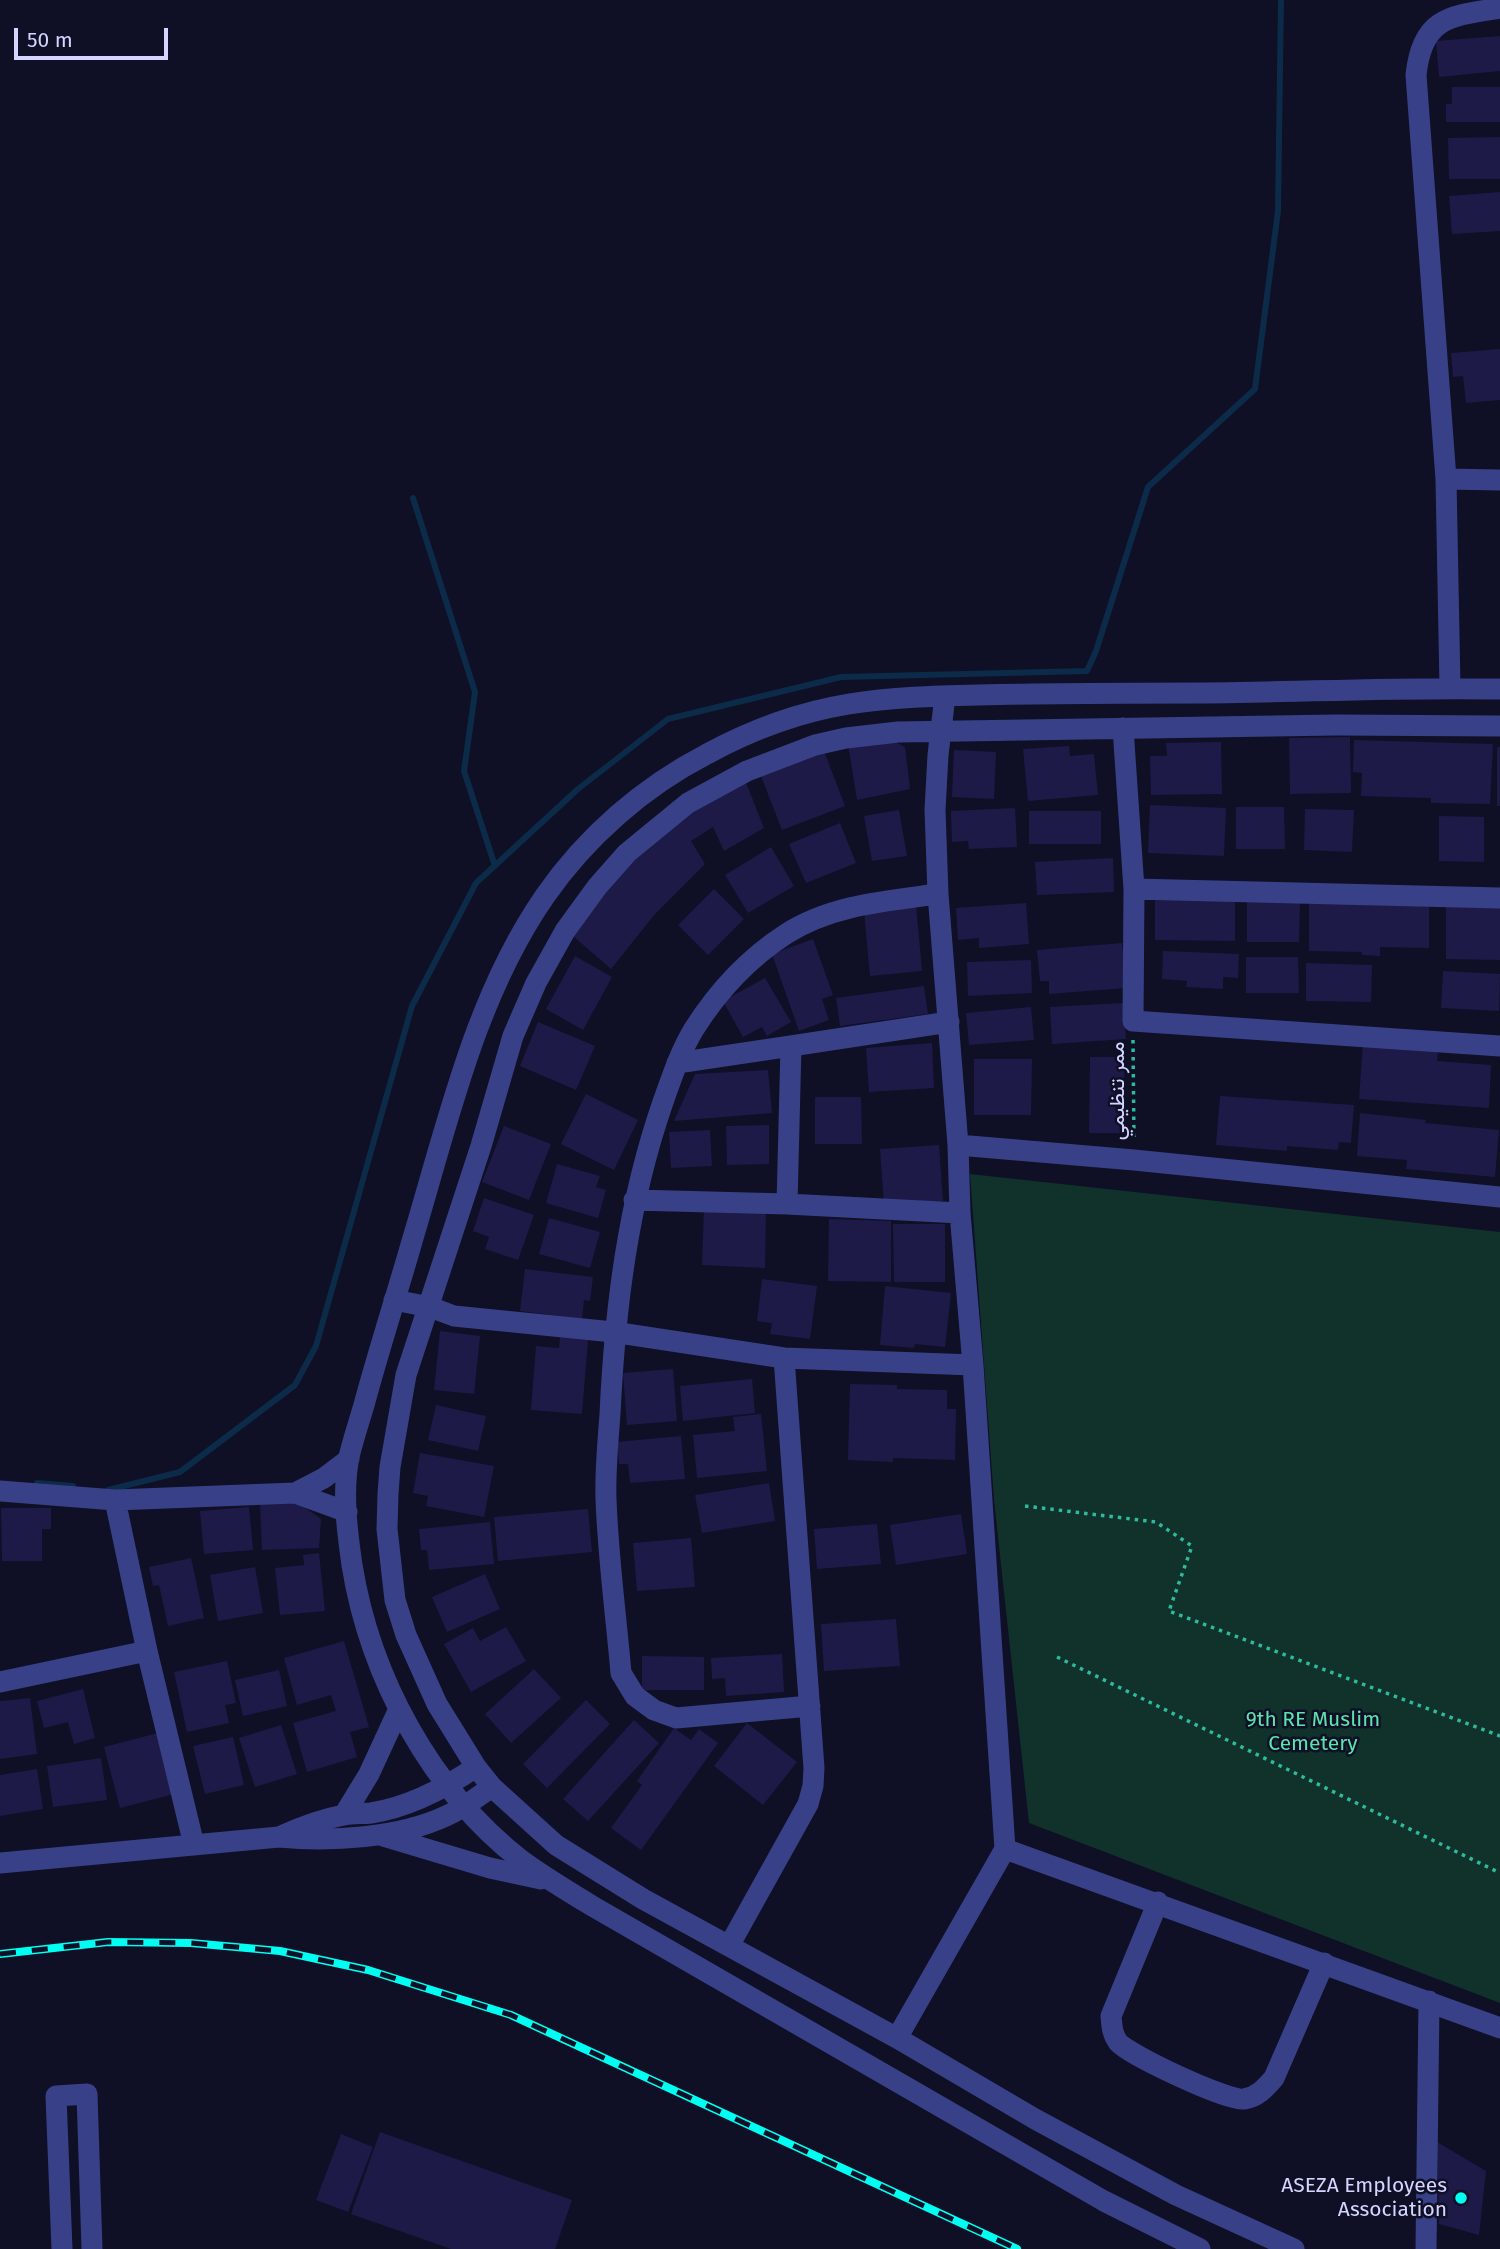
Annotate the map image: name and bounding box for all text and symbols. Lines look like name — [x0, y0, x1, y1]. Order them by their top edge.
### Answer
scale bar — [18, 14, 172, 58]
text: 50 m — [27, 27, 73, 53]
street label: ممر تنظيمي — [1105, 1042, 1131, 1140]
park label: 9th RE Muslim Cemetery — [1246, 1707, 1380, 1757]
place label: ASEZA Employees Association — [1281, 2173, 1447, 2223]
marker: ASEZA Employees Association — [1453, 2190, 1469, 2206]

